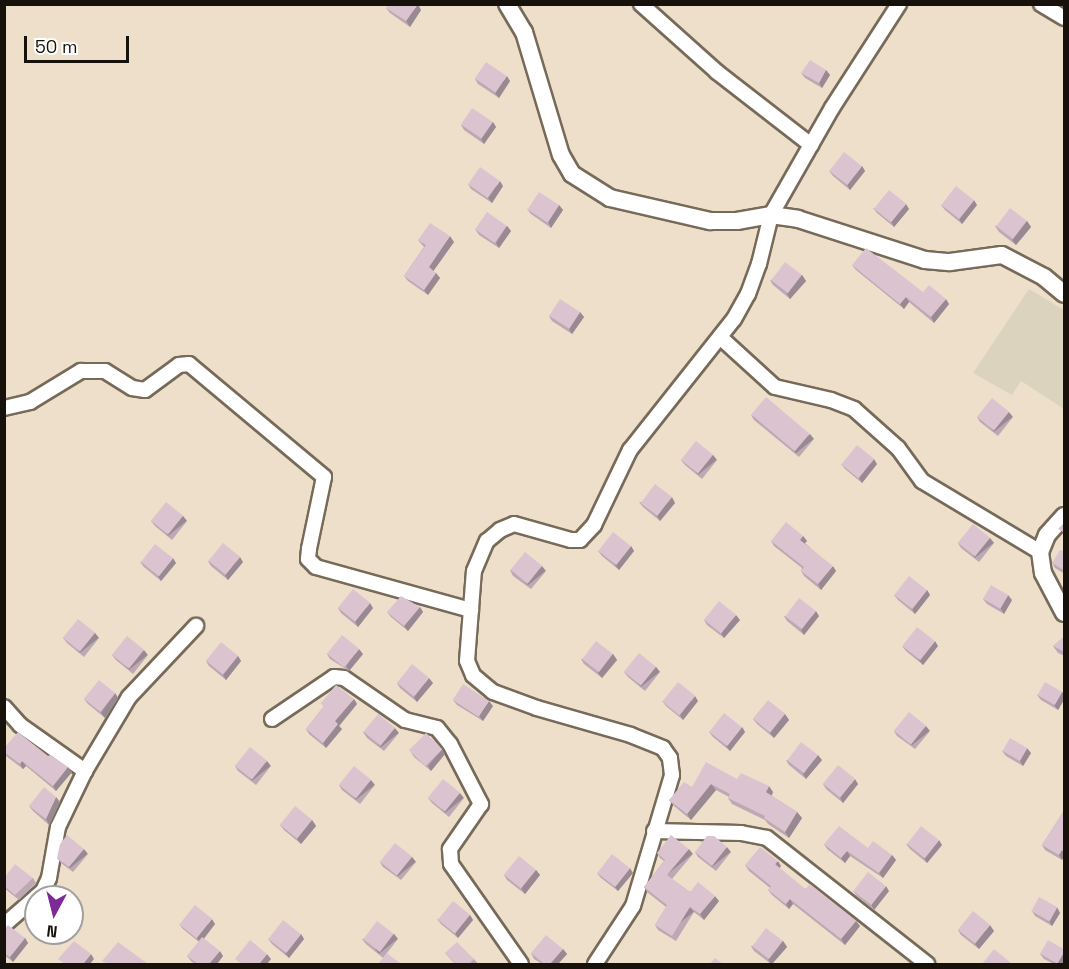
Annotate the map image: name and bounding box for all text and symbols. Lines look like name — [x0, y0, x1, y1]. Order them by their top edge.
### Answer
scale bar — [27, 24, 132, 62]
text: 50 m — [35, 35, 77, 58]
north arrow — [24, 885, 84, 945]
text: N — [45, 920, 59, 942]

